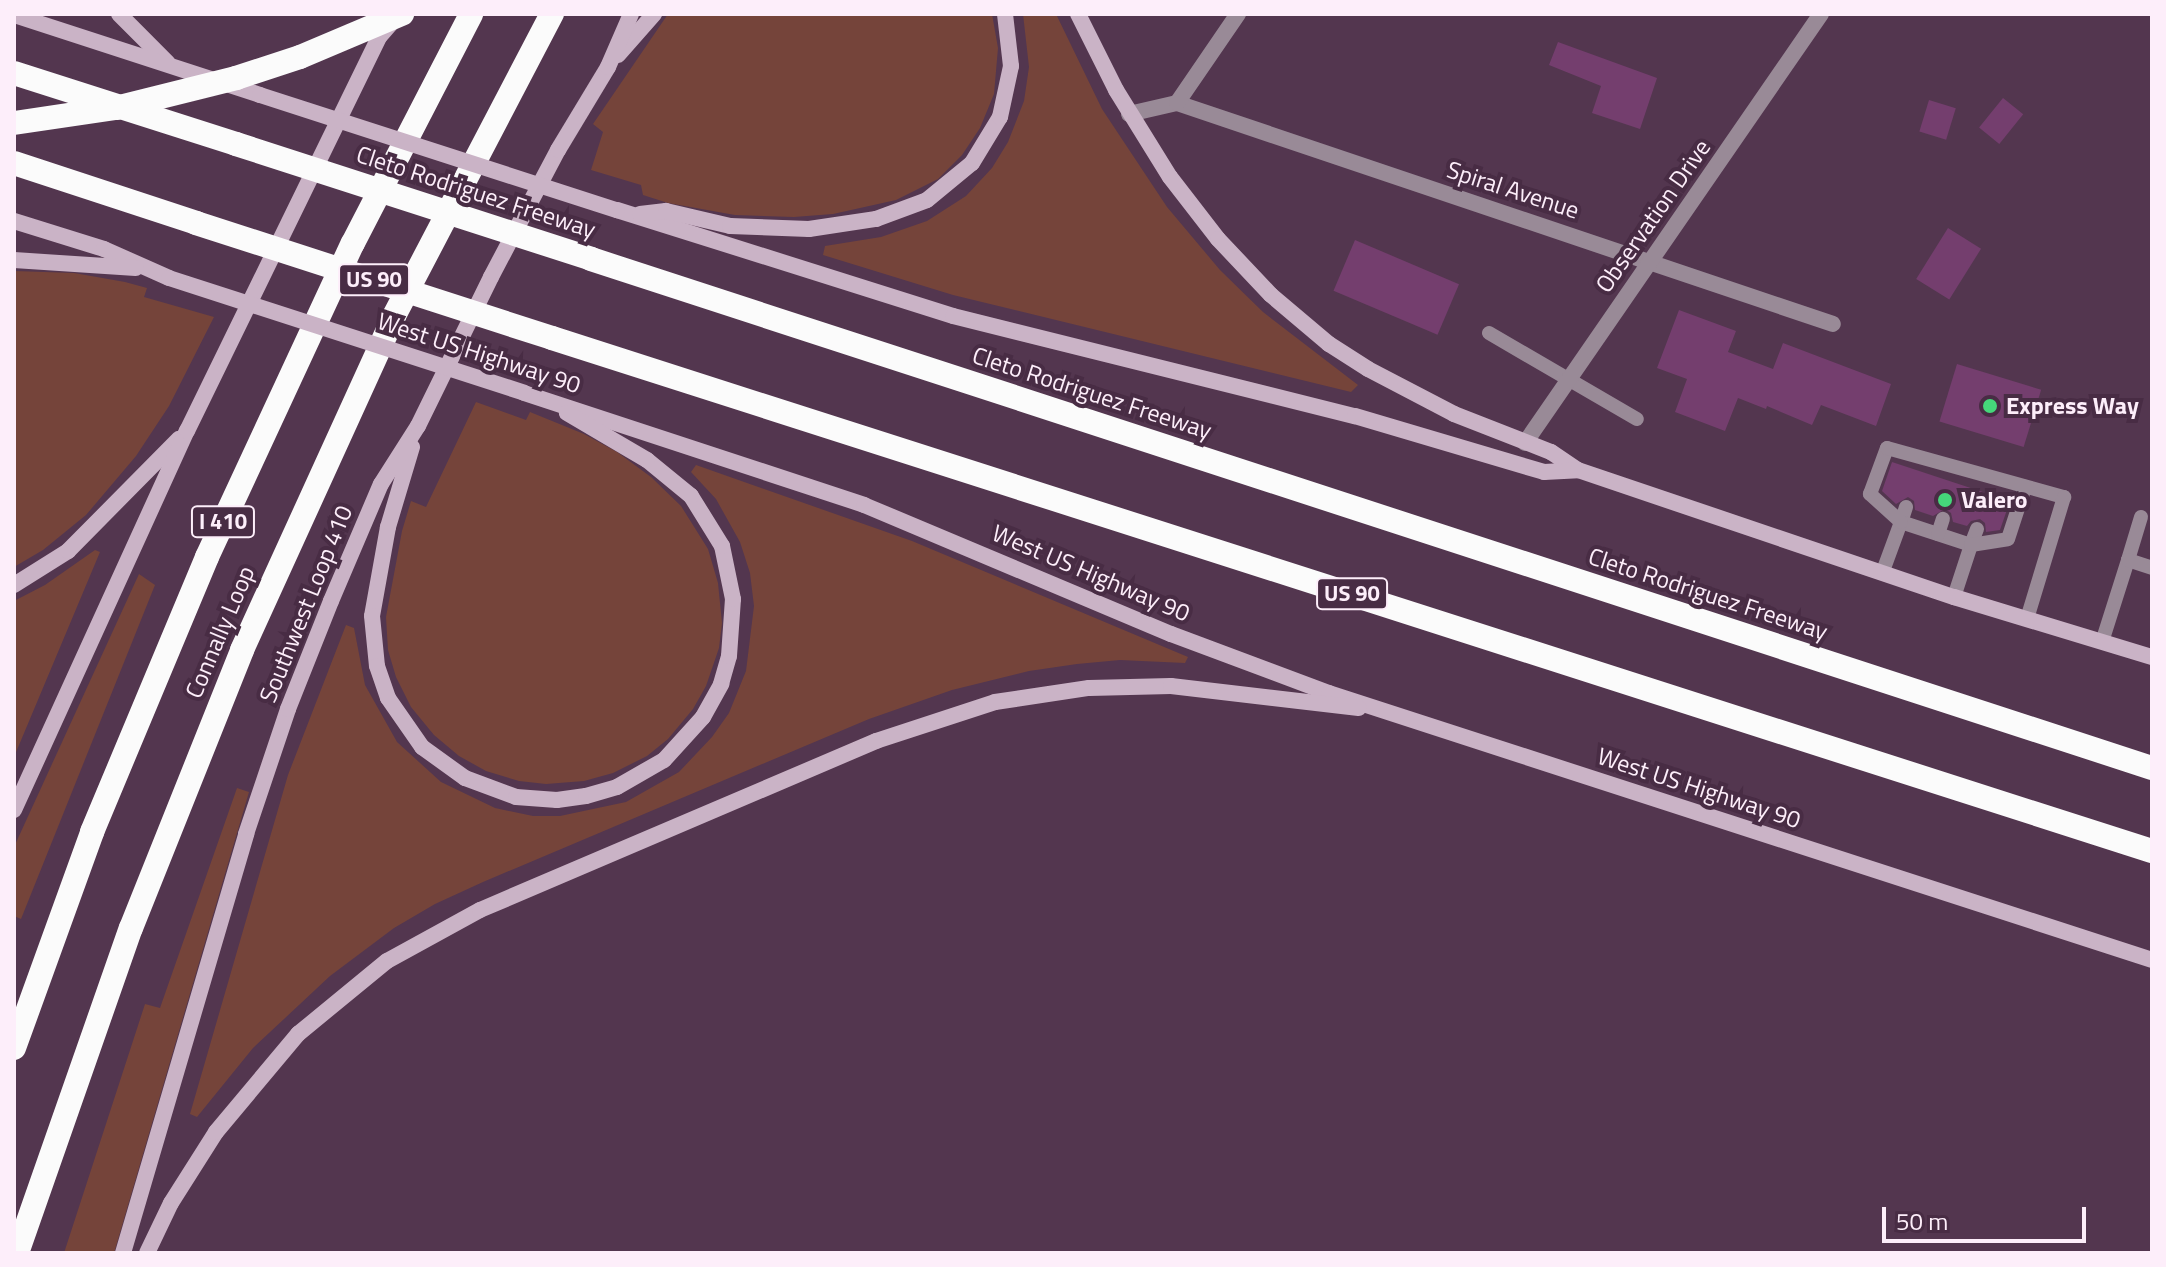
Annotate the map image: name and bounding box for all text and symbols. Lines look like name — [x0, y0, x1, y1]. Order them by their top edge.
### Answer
street label: Observation Drive — [1589, 134, 1717, 298]
street label: Cleto Rodriguez Freeway — [353, 140, 599, 244]
street label: Spiral Avenue — [1443, 155, 1583, 225]
road number: US 90 — [338, 262, 410, 298]
street label: West US Highway 90 — [374, 307, 584, 399]
street label: Cleto Rodriguez Freeway — [969, 341, 1215, 445]
place label: Express Way — [2006, 392, 2139, 420]
marker: Express Way — [1981, 397, 1999, 415]
place label: Valero — [1961, 486, 2028, 514]
marker: Valero — [1936, 491, 1954, 509]
street label: Southwest Loop 410 — [253, 501, 359, 707]
road number: I 410 — [189, 504, 257, 540]
street label: West US Highway 90 — [988, 518, 1194, 628]
street label: Cleto Rodriguez Freeway — [1585, 542, 1831, 646]
street label: Connally Loop — [179, 562, 261, 702]
road number: US 90 — [1316, 576, 1388, 612]
street label: West US Highway 90 — [1594, 742, 1804, 834]
scale bar — [1886, 1191, 2090, 1241]
text: 50 m — [1896, 1203, 1948, 1239]

